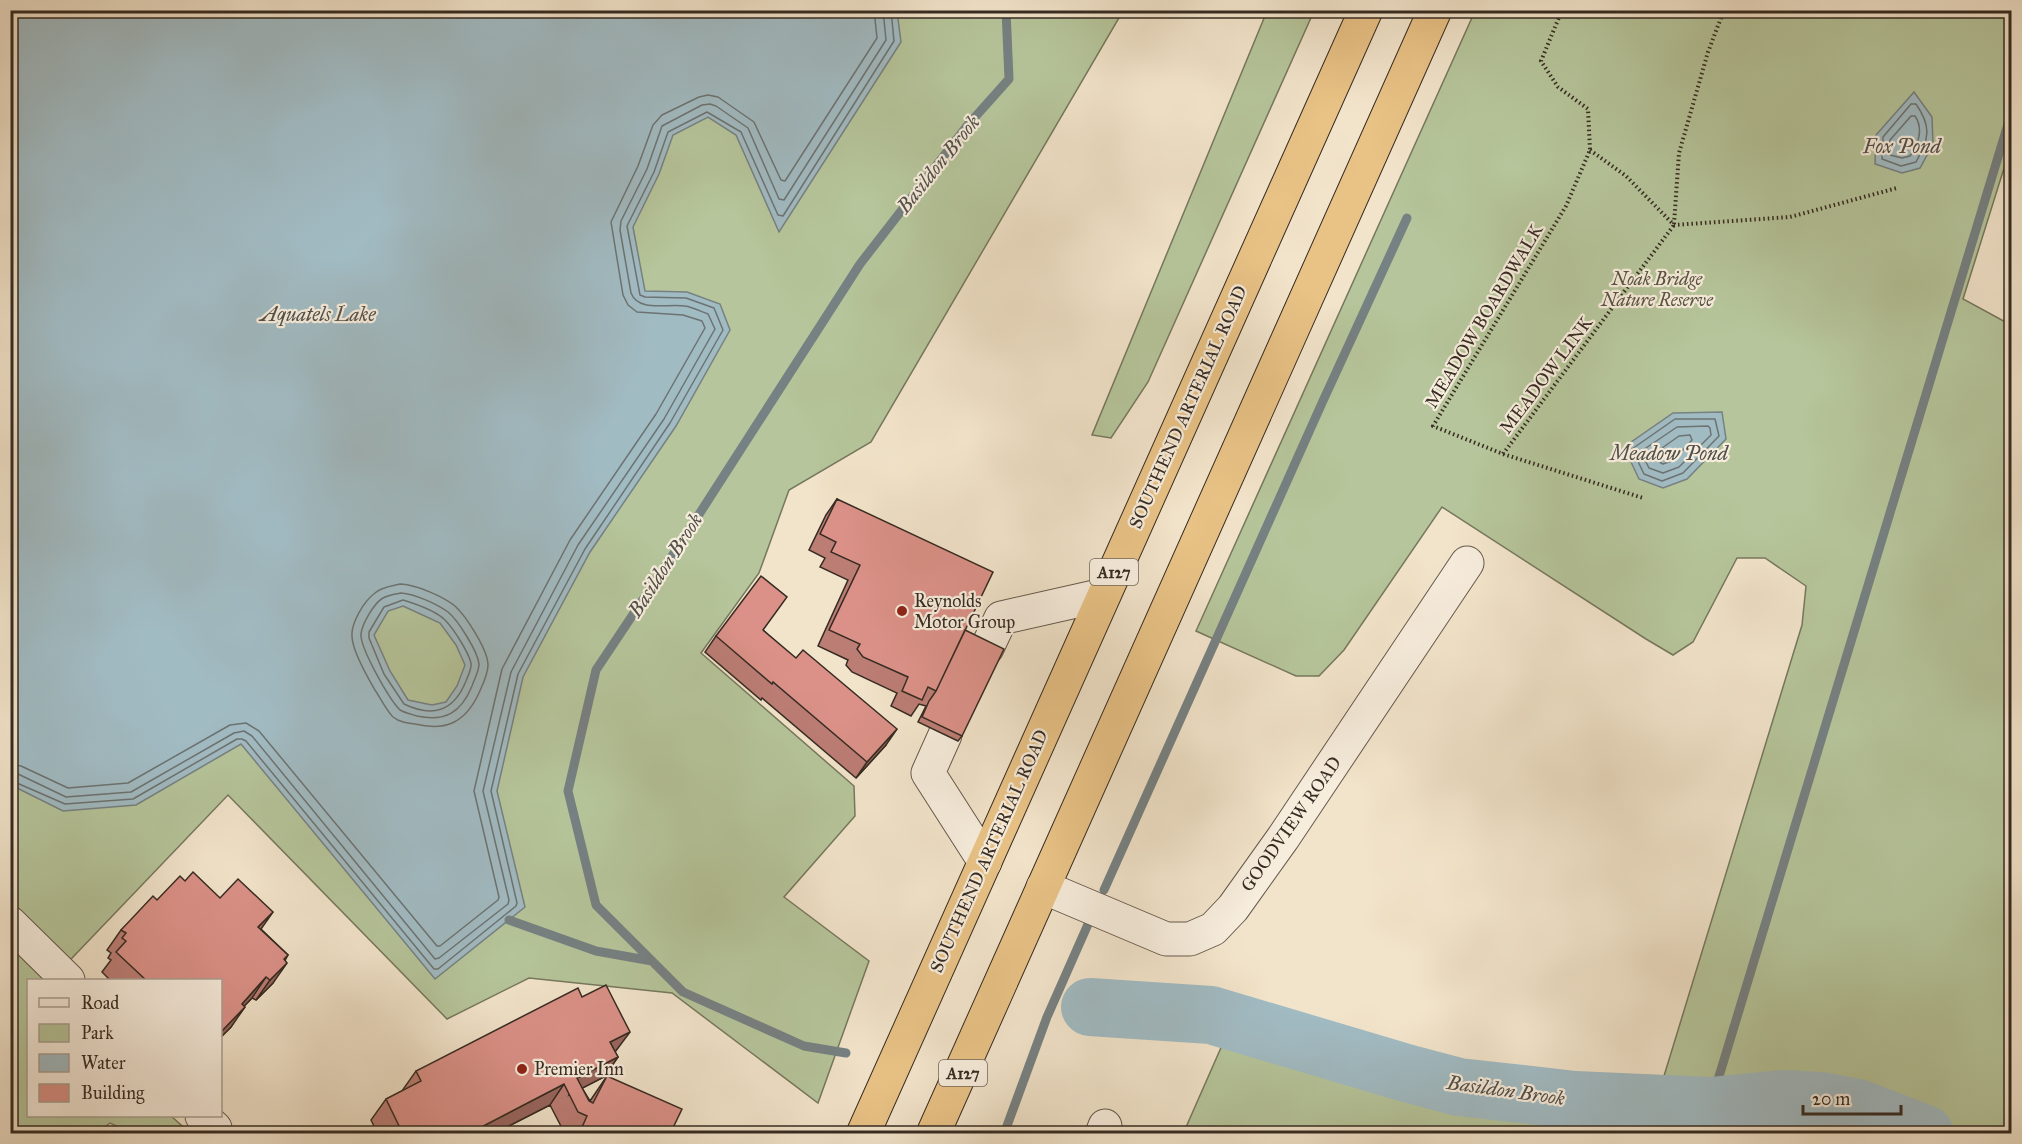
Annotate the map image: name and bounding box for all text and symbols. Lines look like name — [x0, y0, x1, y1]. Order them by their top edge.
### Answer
water label: Basildon Brook — [891, 110, 985, 218]
water label: Fox Pond — [1862, 134, 1942, 158]
street label: MEADOW BOARDWALK — [1420, 219, 1548, 412]
park label: Noak Bridge Nature Reserve — [1600, 268, 1714, 311]
street label: SOUTHEND ARTERIAL ROAD — [1124, 282, 1252, 532]
water label: Aquatels Lake — [258, 302, 376, 326]
street label: MEADOW LINK — [1495, 311, 1598, 438]
water label: Meadow Pond — [1608, 441, 1730, 465]
water label: Basildon Brook — [622, 509, 707, 622]
road number: A127 — [1090, 559, 1138, 585]
place label: Reynolds Motor Group — [914, 590, 1015, 633]
marker: Reynolds Motor Group — [895, 604, 909, 618]
street label: SOUTHEND ARTERIAL ROAD — [925, 726, 1053, 976]
street label: GOODVIEW ROAD — [1236, 752, 1346, 896]
legend — [27, 979, 222, 1117]
text: Road — [81, 992, 119, 1014]
text: Park — [81, 1022, 114, 1044]
text: Water — [81, 1052, 126, 1074]
place label: Premier Inn — [534, 1058, 624, 1080]
road number: A127 — [939, 1060, 987, 1086]
marker: Premier Inn — [515, 1062, 529, 1076]
water label: Basildon Brook — [1445, 1070, 1566, 1110]
scale bar — [1803, 1078, 1900, 1116]
text: Building — [81, 1082, 145, 1105]
text: 20 m — [1812, 1088, 1850, 1110]

